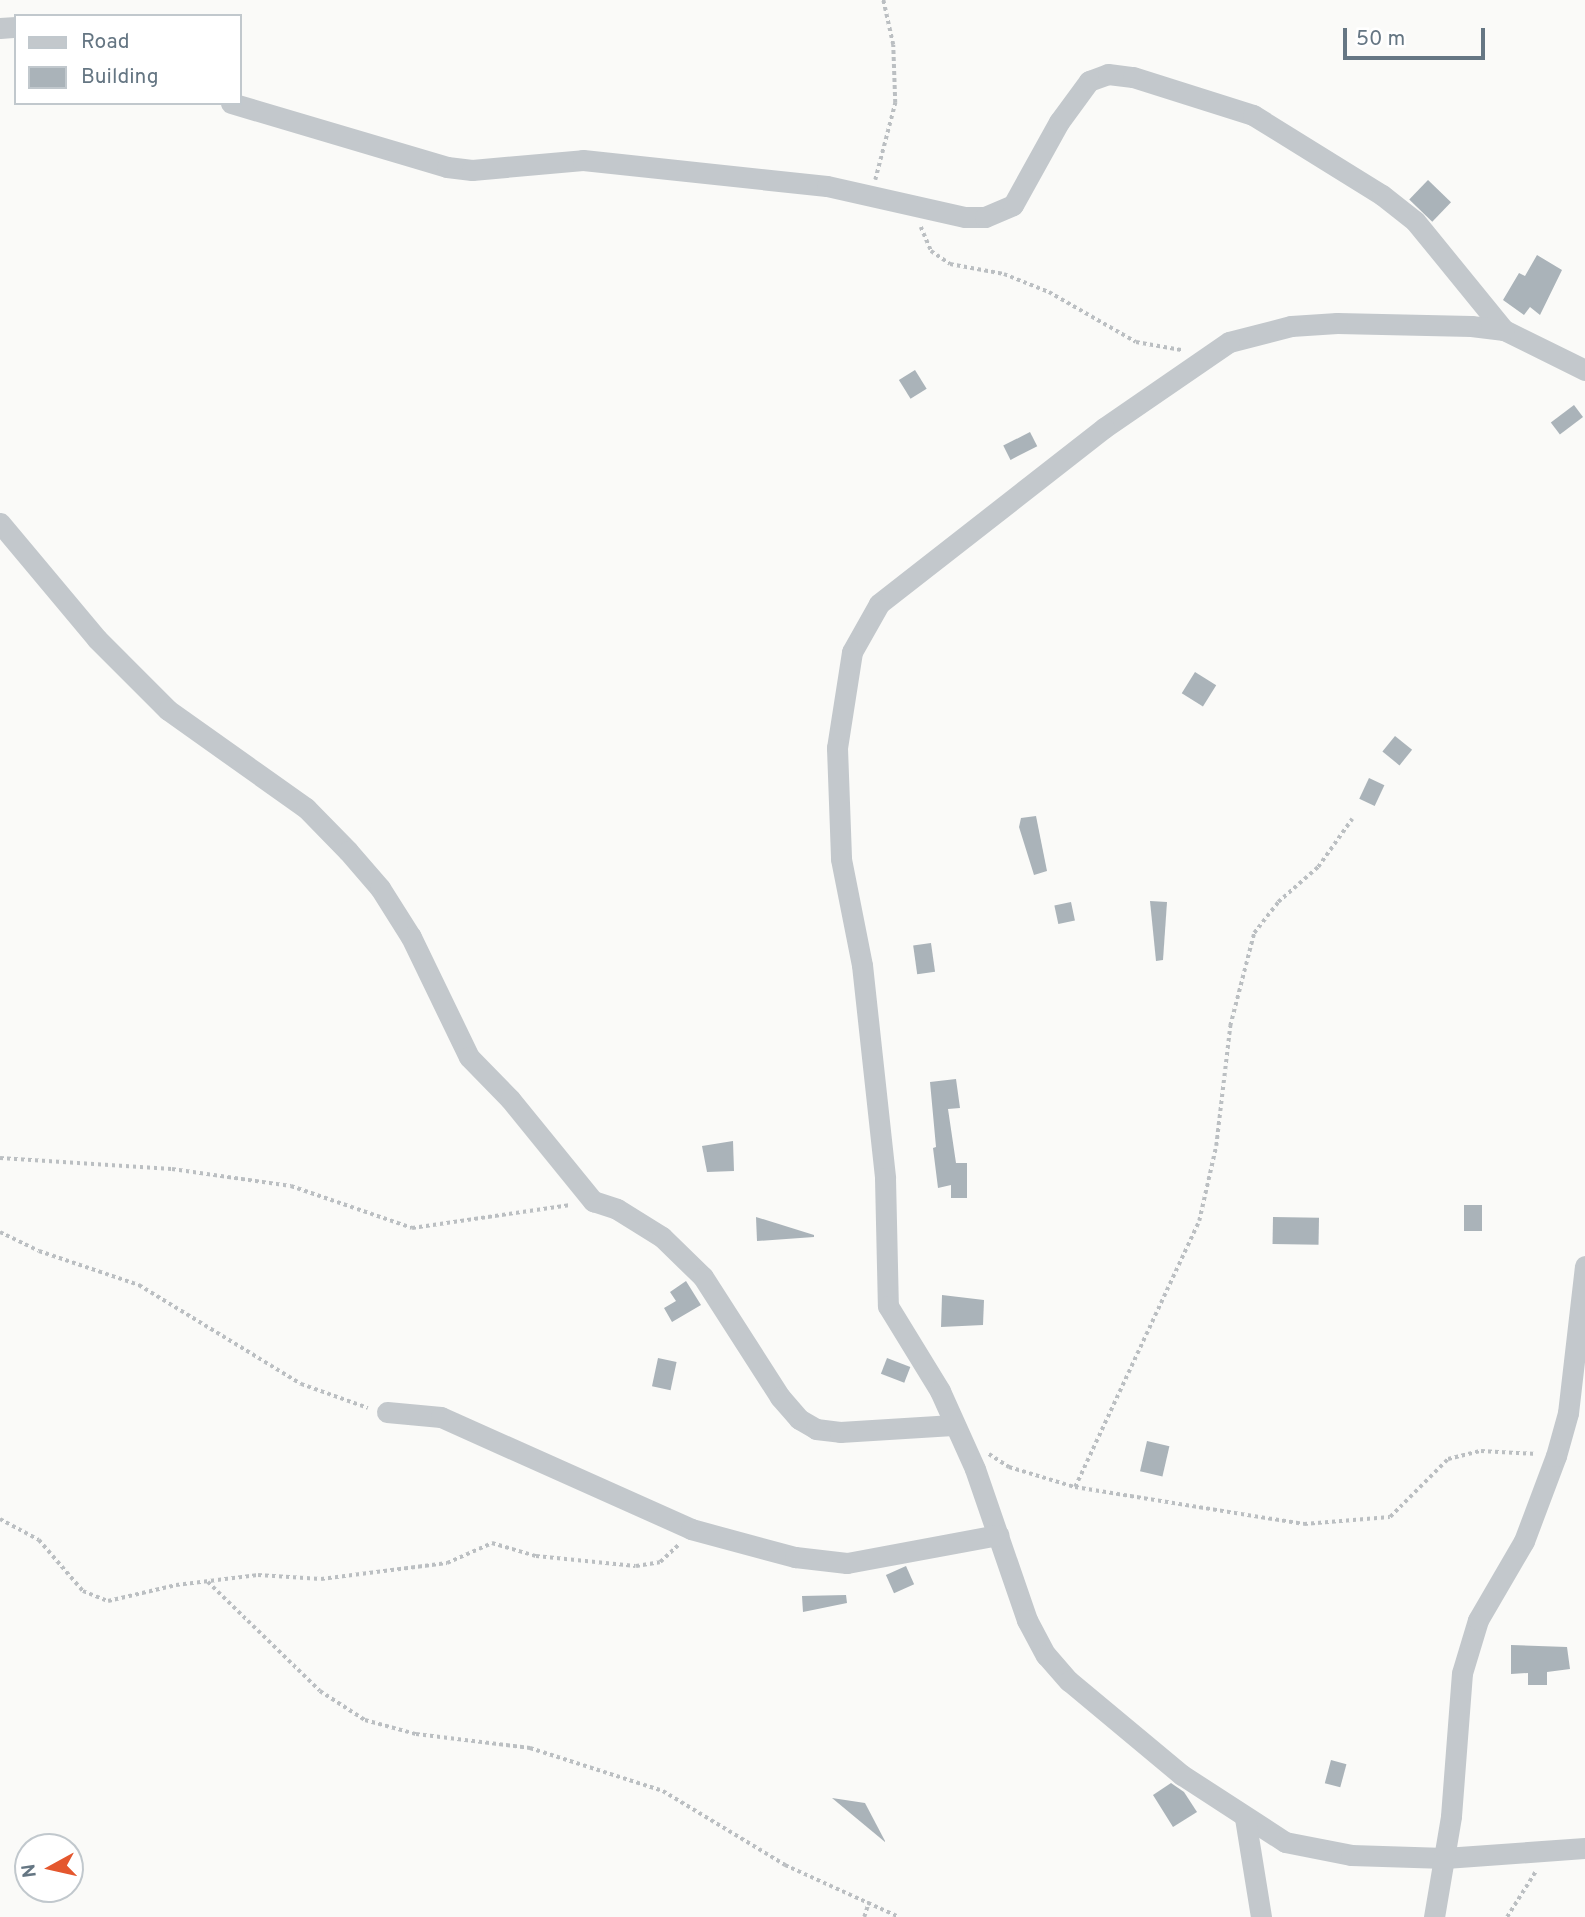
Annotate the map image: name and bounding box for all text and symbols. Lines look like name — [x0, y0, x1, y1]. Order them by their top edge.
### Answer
legend — [14, 14, 242, 105]
scale bar — [1347, 14, 1489, 58]
text: 50 m — [1356, 26, 1405, 53]
text: Road — [81, 29, 130, 56]
text: Building — [81, 64, 159, 91]
north arrow — [14, 1833, 84, 1903]
text: N — [17, 1862, 43, 1879]

